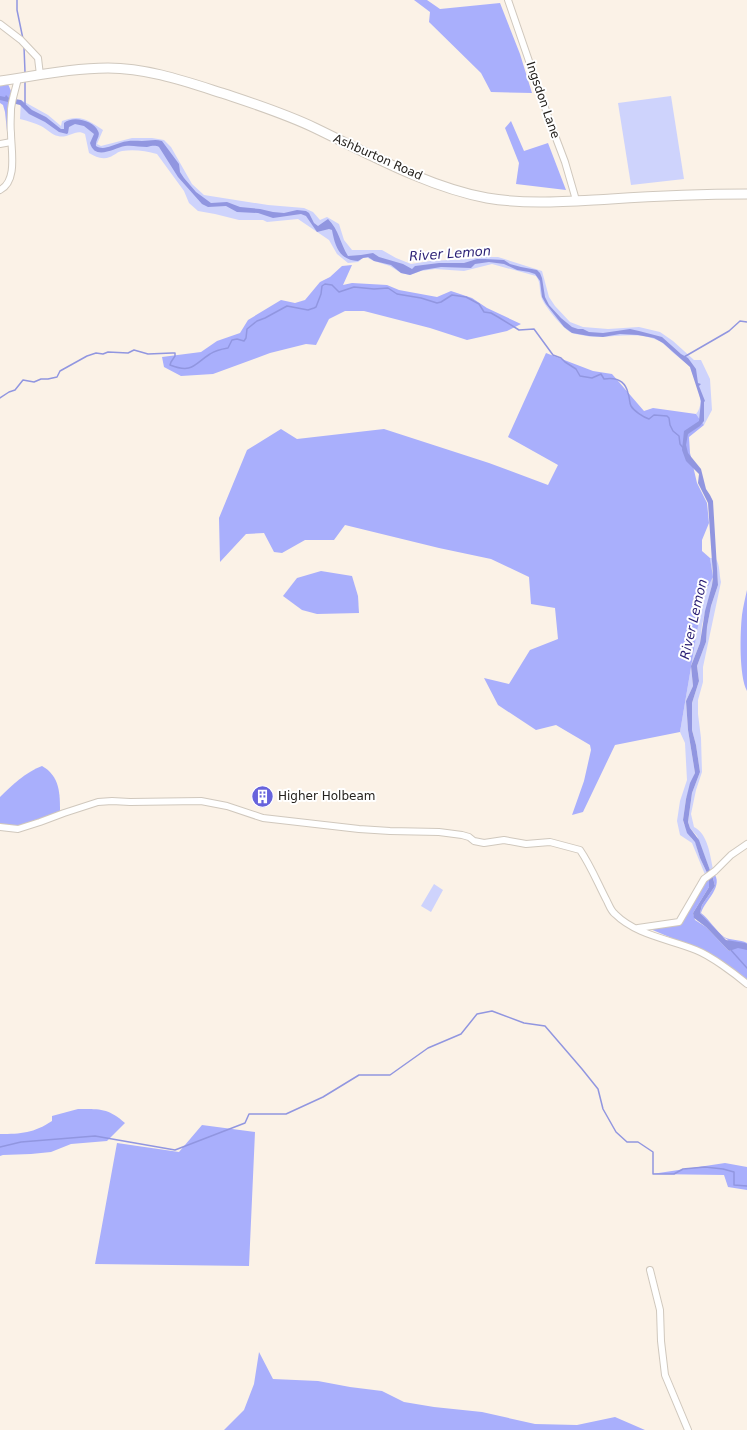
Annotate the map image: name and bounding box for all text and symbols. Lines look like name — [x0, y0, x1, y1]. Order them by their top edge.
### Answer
street label: Ingsdon Lane — [523, 60, 563, 140]
street label: Ashburton Road — [331, 131, 425, 183]
water label: River Lemon — [409, 243, 491, 264]
water label: River Lemon — [677, 578, 710, 661]
building icon: Higher Holbeam — [250, 783, 276, 809]
place label: Higher Holbeam — [278, 789, 375, 803]

